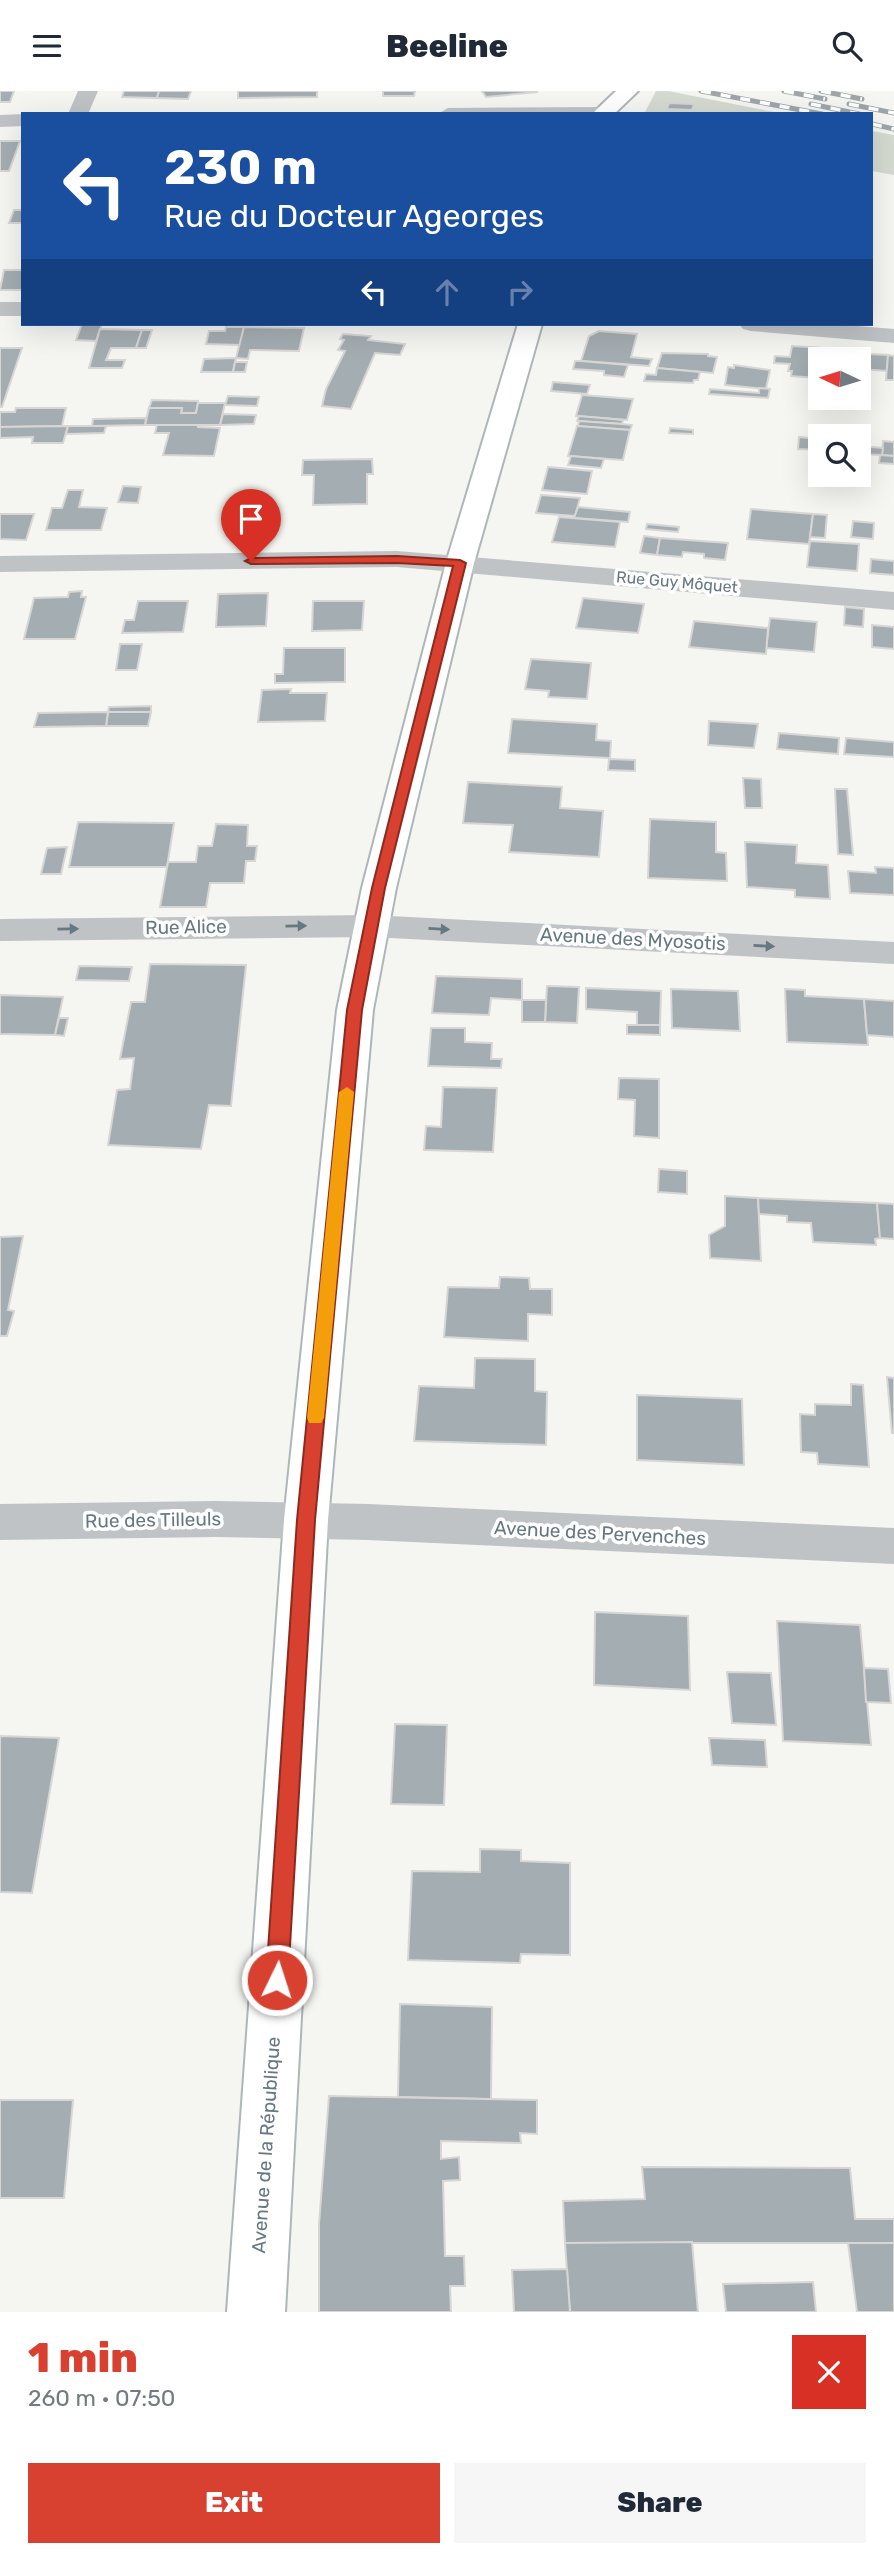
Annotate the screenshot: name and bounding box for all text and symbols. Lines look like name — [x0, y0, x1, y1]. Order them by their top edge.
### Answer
icon: menu — [28, 27, 66, 65]
text: Beeline — [386, 27, 508, 65]
icon: search — [828, 27, 866, 65]
text: 230 m — [164, 138, 317, 196]
icon: left — [49, 140, 140, 231]
text: Rue du Docteur Ageorges — [164, 197, 544, 235]
icon: left — [355, 273, 393, 311]
icon: ahead — [428, 273, 466, 311]
icon: right — [501, 273, 539, 311]
north arrow — [808, 347, 872, 409]
map controls — [808, 347, 871, 487]
button: search — [808, 424, 871, 487]
pin — [221, 489, 281, 561]
icon: arrive — [232, 500, 270, 538]
street label: Rue Guy Môquet — [615, 567, 739, 597]
street label: Rue Alice — [145, 915, 227, 939]
one-way arrow — [285, 920, 307, 932]
one-way arrow — [57, 923, 79, 935]
street label: Avenue des Myosotis — [540, 923, 726, 955]
one-way arrow — [428, 924, 450, 935]
one-way arrow — [753, 941, 775, 952]
street label: Rue des Tilleuls — [85, 1507, 221, 1533]
street label: Avenue des Pervenches — [493, 1516, 707, 1550]
position arrow — [240, 1943, 314, 2017]
street label: Avenue de la République — [247, 2036, 285, 2254]
text: 1 min — [28, 2333, 138, 2383]
button: close — [792, 2335, 866, 2409]
text: 260 m · 07:50 — [28, 2384, 175, 2412]
button: Exit — [28, 2463, 440, 2543]
button: Share — [454, 2463, 866, 2543]

